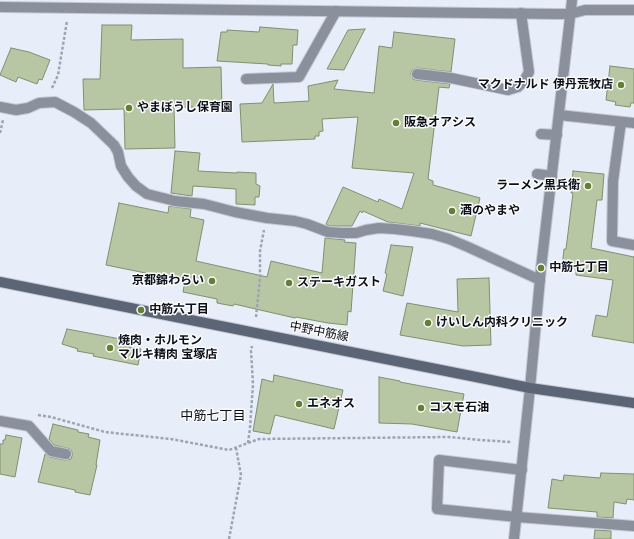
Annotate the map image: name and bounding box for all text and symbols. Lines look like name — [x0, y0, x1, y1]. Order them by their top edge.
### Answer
place label: マクドナルド 伊丹荒牧店 — [478, 78, 613, 92]
marker: マクドナルド 伊丹荒牧店 — [616, 80, 626, 90]
place label: やまぼうし保育園 — [137, 101, 233, 115]
marker: やまぼうし保育園 — [124, 103, 134, 113]
place label: 阪急オアシス — [404, 116, 476, 130]
marker: 阪急オアシス — [391, 118, 401, 128]
place label: ラーメン黒兵衛 — [496, 179, 580, 193]
marker: ラーメン黒兵衛 — [583, 181, 593, 191]
place label: 酒のやまや — [460, 204, 520, 218]
marker: 酒のやまや — [447, 206, 457, 216]
place label: 中筋七丁目 — [549, 261, 609, 275]
marker: 中筋七丁目 — [536, 263, 546, 273]
place label: 京都錦わらい — [132, 274, 204, 288]
marker: 京都錦わらい — [207, 276, 217, 286]
place label: ステーキガスト — [297, 276, 381, 290]
marker: ステーキガスト — [284, 278, 294, 288]
place label: 中筋六丁目 — [149, 303, 209, 317]
marker: 中筋六丁目 — [136, 305, 146, 315]
place label: けいしん内科クリニック — [436, 316, 568, 330]
marker: けいしん内科クリニック — [423, 318, 433, 328]
street label: 中野中筋線 — [288, 319, 350, 345]
place label: 焼肉・ホルモン マルキ精肉 宝塚店 — [118, 334, 217, 362]
marker: 焼肉・ホルモン マルキ精肉 宝塚店 — [105, 343, 115, 353]
place label: エネオス — [307, 397, 355, 411]
marker: エネオス — [294, 399, 304, 409]
place label: コスモ石油 — [429, 401, 489, 415]
marker: コスモ石油 — [416, 403, 426, 413]
district label: 中筋七丁目 — [181, 408, 245, 424]

